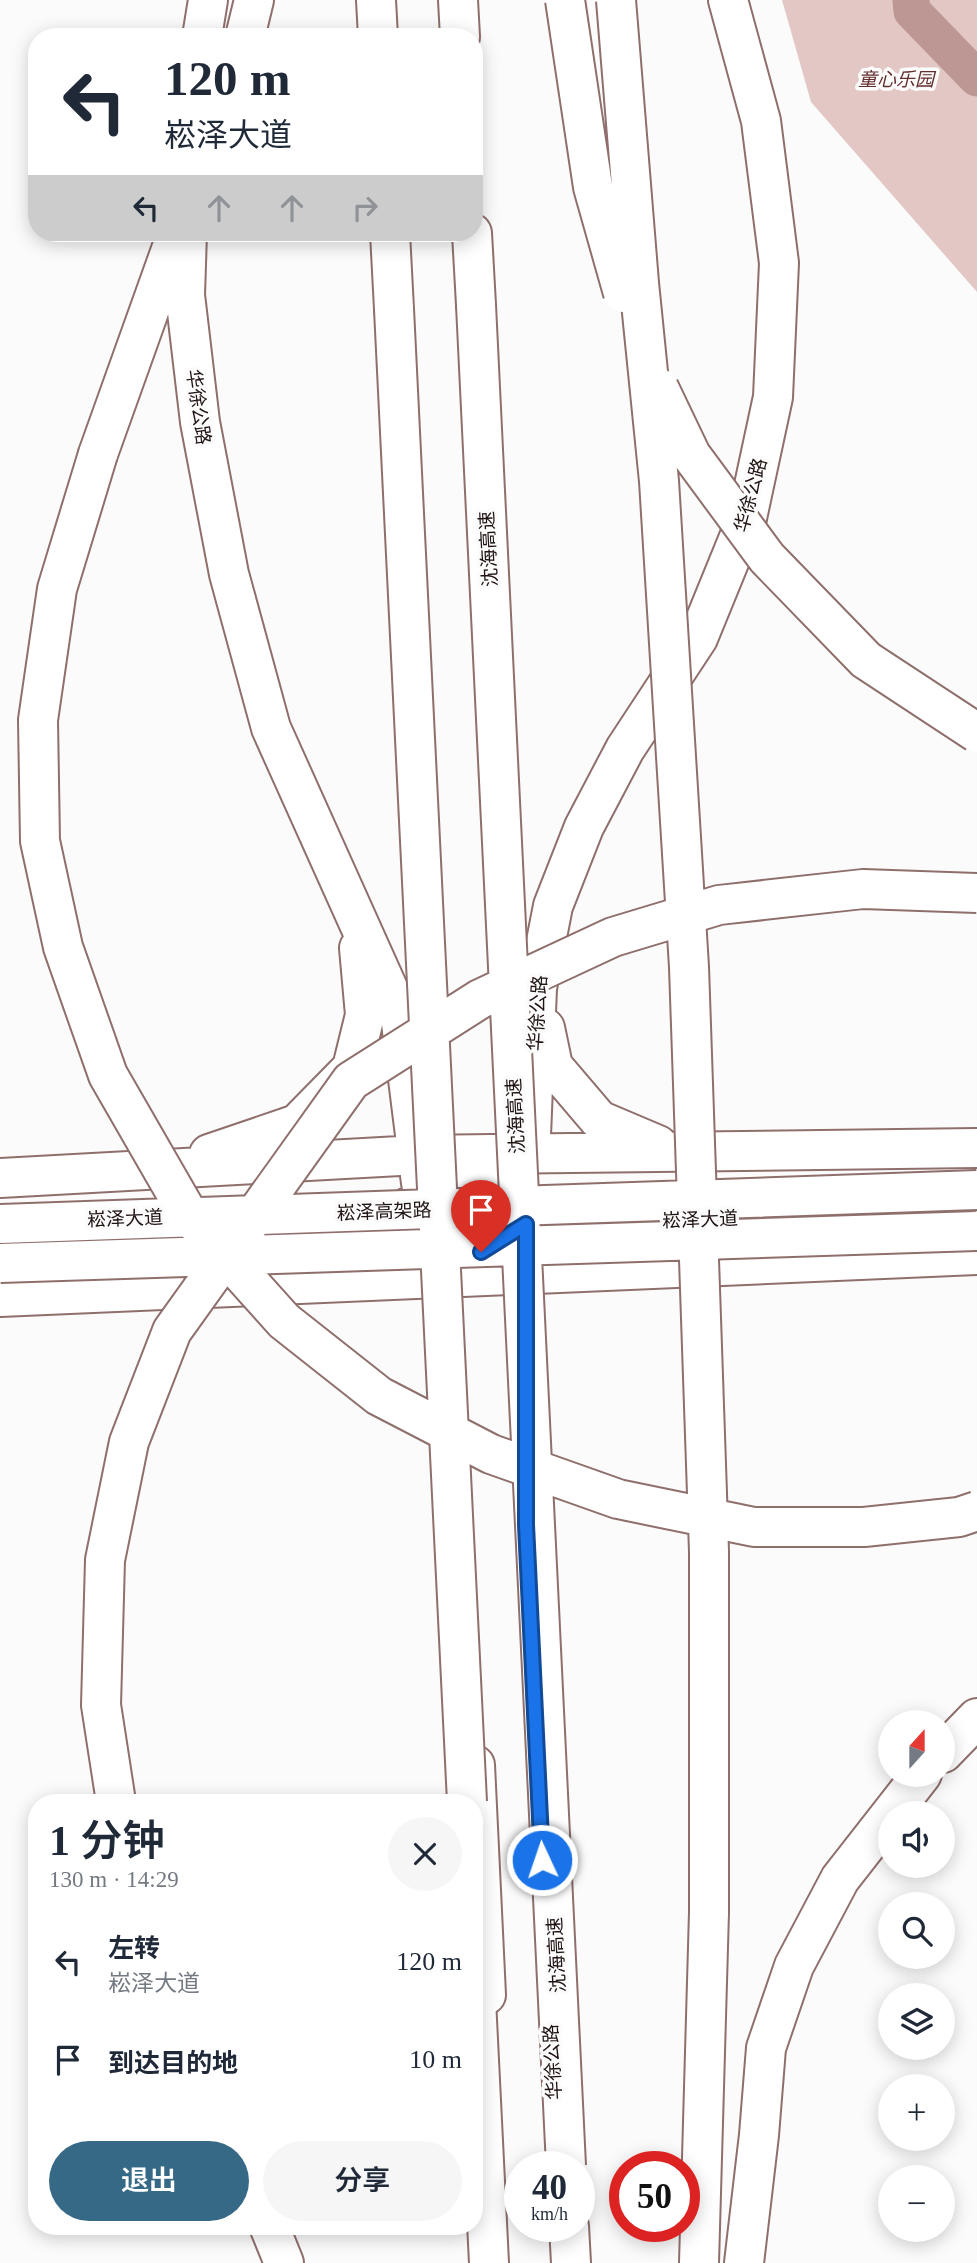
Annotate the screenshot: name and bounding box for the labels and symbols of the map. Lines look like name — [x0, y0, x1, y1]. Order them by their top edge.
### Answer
park label: 童心乐园 — [858, 69, 937, 90]
street label: 华徐公路 — [183, 368, 214, 446]
street label: 华徐公路 — [731, 456, 770, 535]
street label: 沈海高速 — [476, 510, 501, 587]
street label: 华徐公路 — [524, 974, 551, 1052]
street label: 沈海高速 — [503, 1077, 528, 1154]
pin — [451, 1180, 511, 1252]
street label: 崧泽高架路 — [336, 1199, 432, 1224]
street label: 崧泽大道 — [87, 1207, 163, 1230]
street label: 崧泽大道 — [662, 1208, 738, 1231]
north arrow — [878, 1710, 956, 1787]
position arrow — [505, 1823, 579, 1897]
street label: 沈海高速 — [544, 1916, 569, 1993]
street label: 华徐公路 — [540, 2023, 565, 2100]
speed limit sign: 50 — [609, 2151, 700, 2242]

